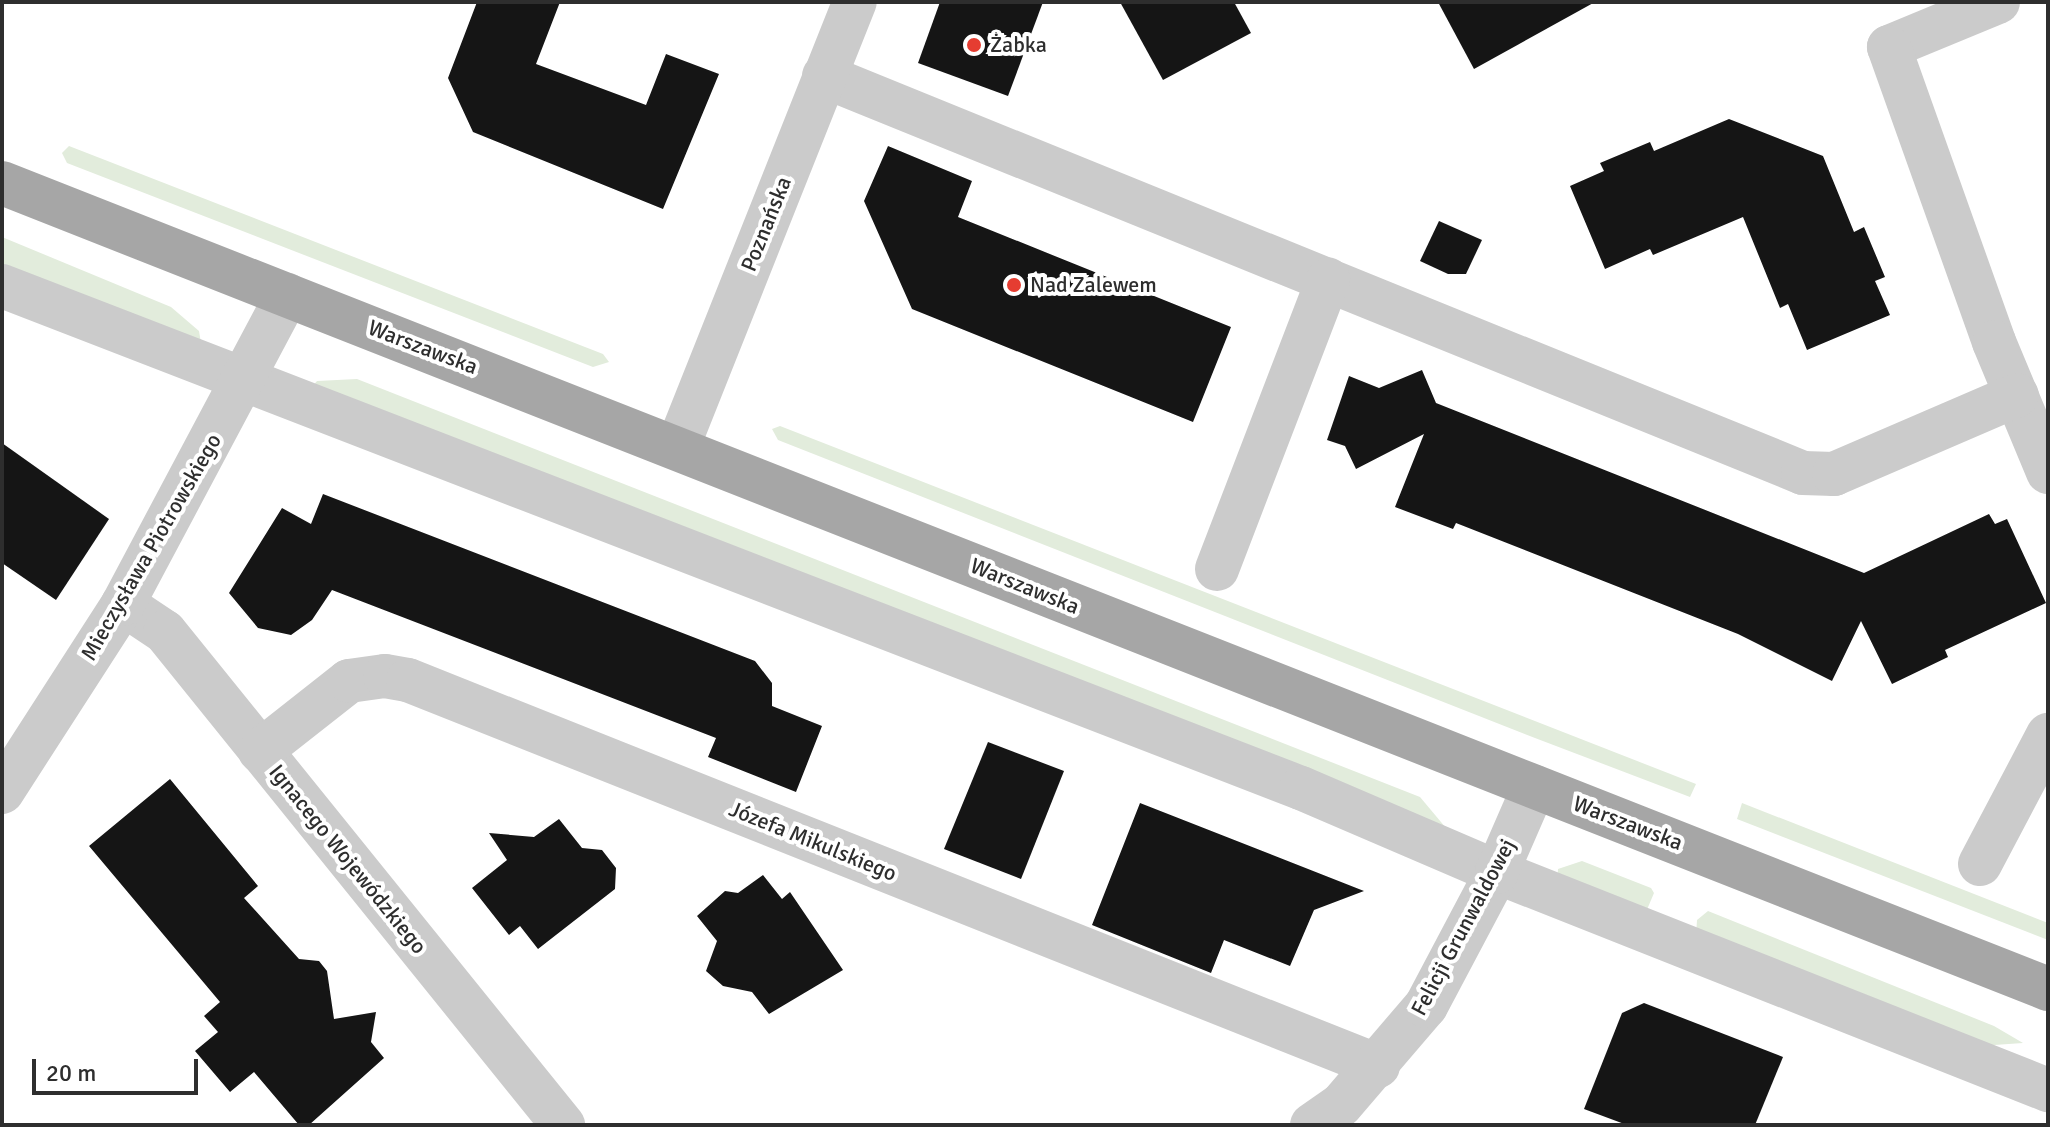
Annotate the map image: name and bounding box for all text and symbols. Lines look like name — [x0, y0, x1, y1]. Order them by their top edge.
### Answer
place label: Żabka — [990, 32, 1047, 58]
marker: Żabka — [965, 36, 983, 54]
street label: Poznańska — [735, 173, 797, 275]
place label: Nad Zalewem — [1030, 272, 1157, 298]
marker: Nad Zalewem — [1005, 276, 1023, 294]
street label: Warszawska — [364, 314, 482, 380]
street label: Mieczysława Piotrowskiego — [75, 429, 227, 665]
street label: Warszawska — [967, 552, 1083, 620]
street label: Ignacego Wojewódzkiego — [264, 759, 432, 959]
street label: Warszawska — [1569, 790, 1687, 856]
street label: Józefa Mikulskiego — [725, 795, 901, 887]
street label: Felicji Grunwaldowej — [1405, 834, 1521, 1020]
scale bar — [36, 1043, 202, 1093]
text: 20 m — [46, 1058, 96, 1088]

